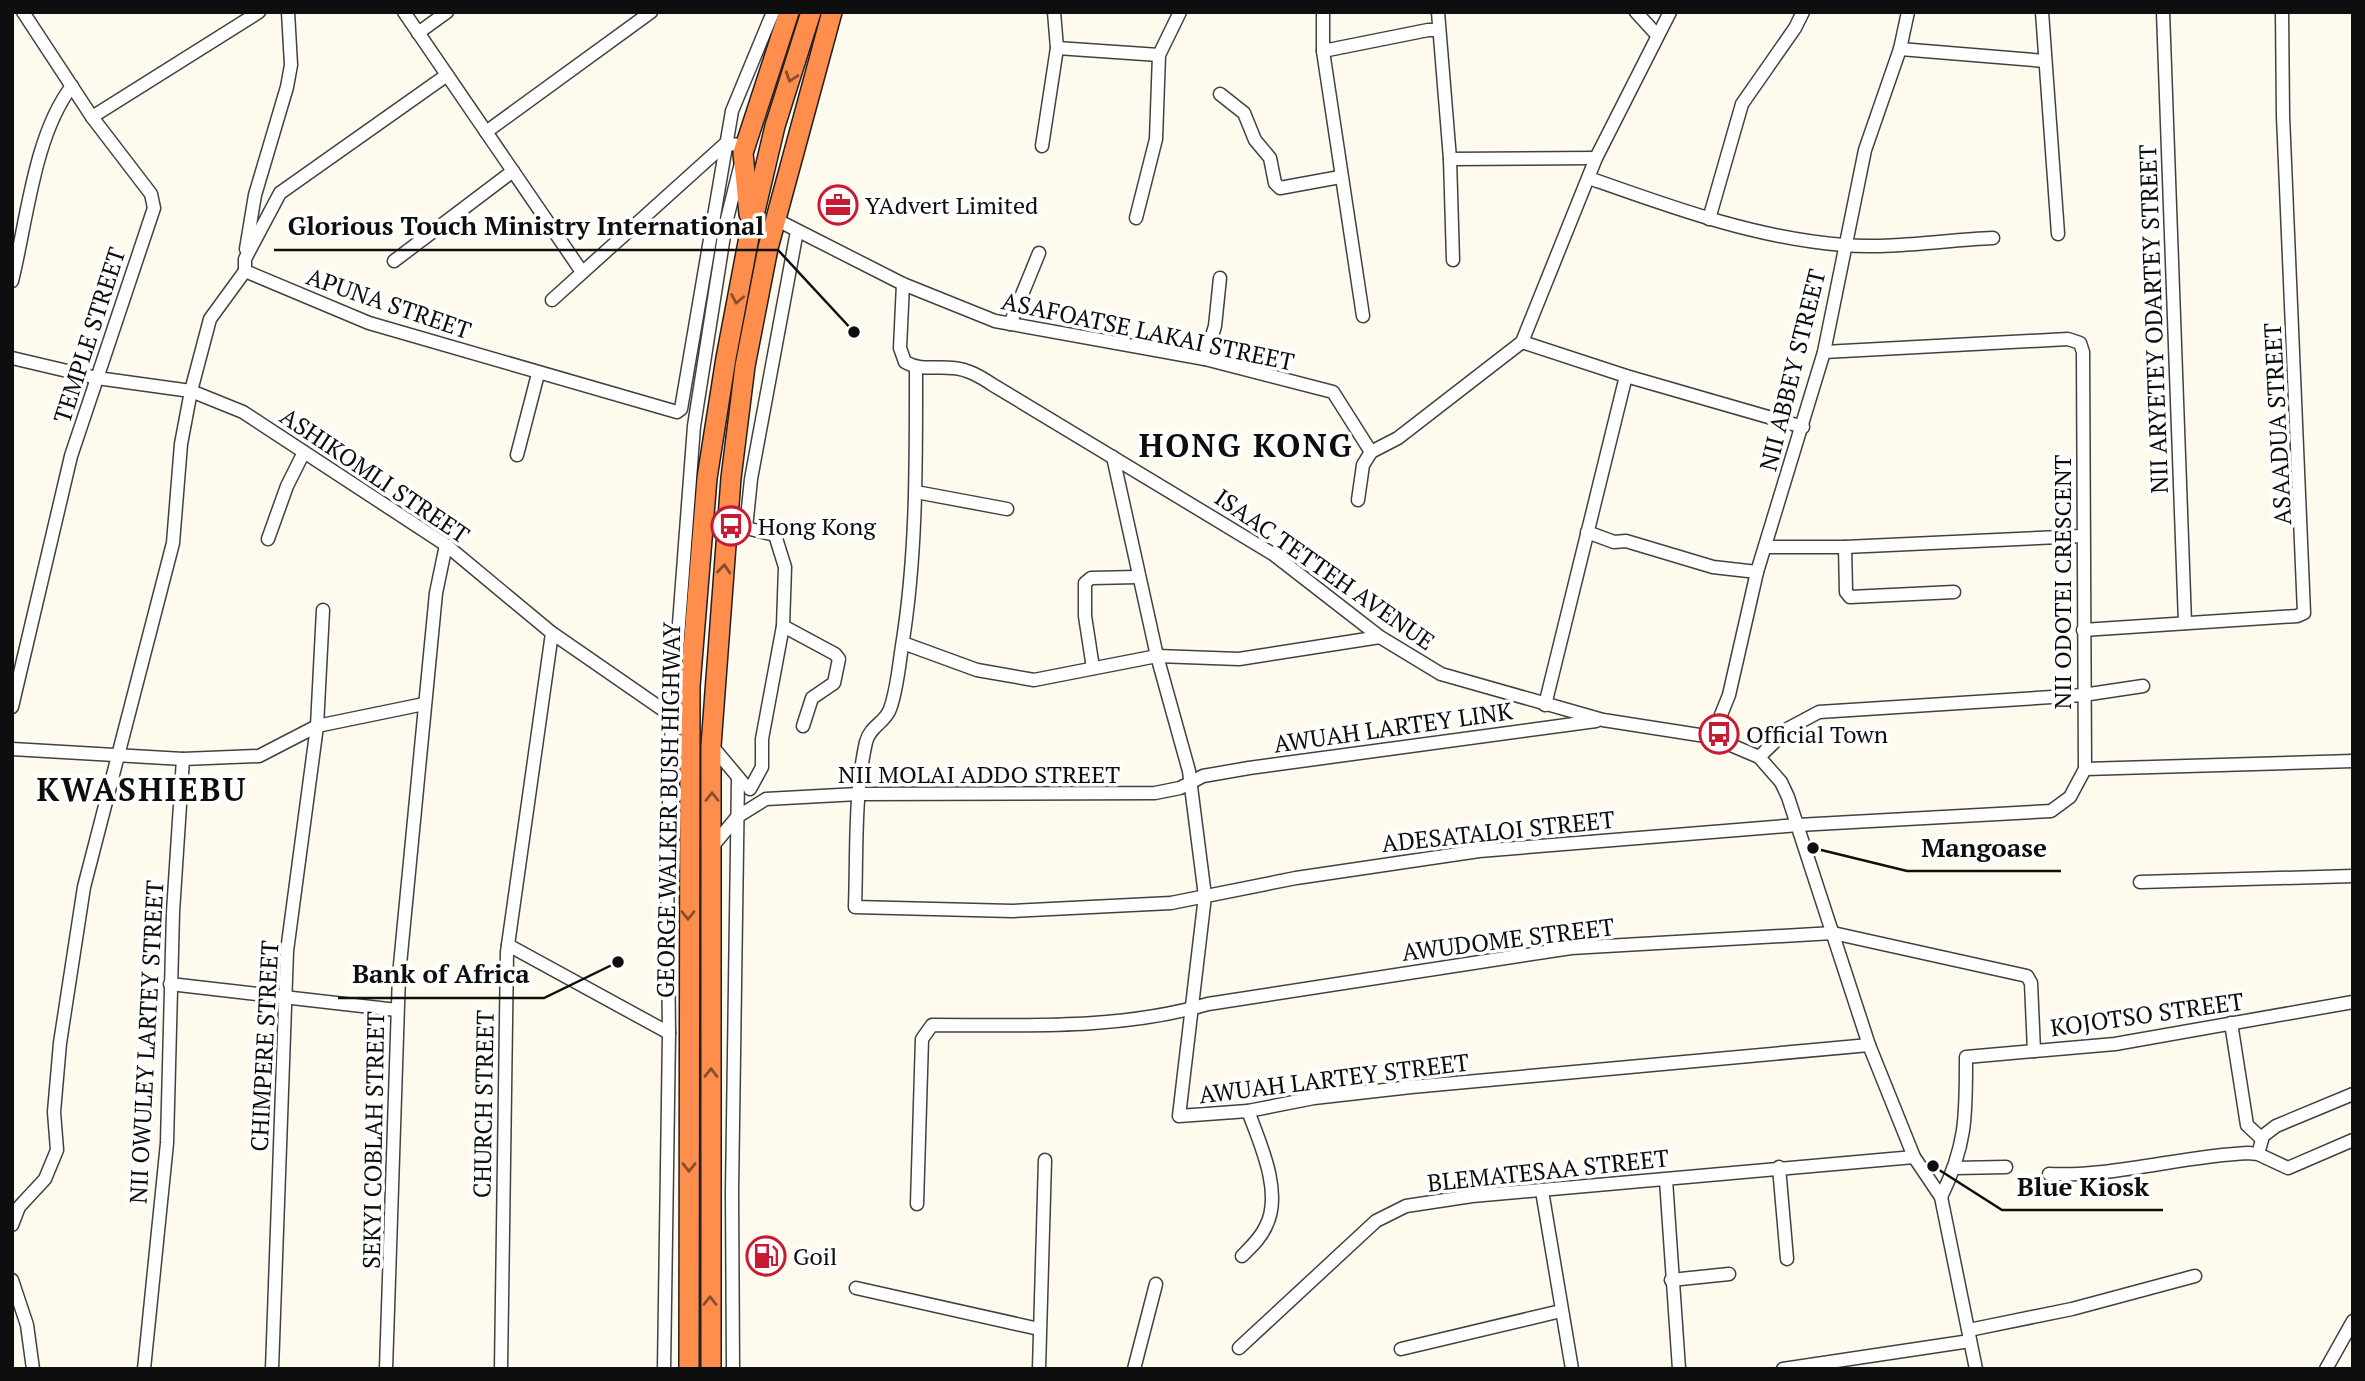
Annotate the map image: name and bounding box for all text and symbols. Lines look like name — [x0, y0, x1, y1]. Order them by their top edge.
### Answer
one-way arrow — [784, 71, 799, 83]
street label: NII ARYETEY ODARTEY STREET — [2131, 144, 2175, 494]
office icon: YAdvert Limited — [817, 184, 859, 226]
place label: YAdvert Limited — [865, 189, 1038, 221]
callout: Glorious Touch Ministry International — [274, 203, 778, 250]
text: Glorious Touch Ministry International — [288, 208, 764, 242]
street label: TEMPLE STREET — [46, 243, 132, 427]
street label: APUNA STREET — [302, 260, 476, 346]
street label: NII ABBEY STREET — [1751, 266, 1833, 474]
street label: ASAFOATSE LAKAI STREET — [999, 284, 1297, 378]
one-way arrow — [731, 293, 746, 305]
street label: ASAADUA STREET — [2256, 322, 2298, 526]
street label: ASHIKOMLI STREET — [274, 400, 476, 550]
district label: HONG KONG — [1139, 424, 1353, 466]
street label: NII ODOTEI CRESCENT — [2046, 454, 2078, 709]
street label: ISAAC TETTEH AVENUE — [1209, 481, 1441, 657]
bus stop icon: Hong Kong — [710, 505, 752, 547]
place label: Hong Kong — [758, 510, 876, 542]
one-way arrow — [716, 564, 731, 575]
street label: GEORGE WALKER BUSH HIGHWAY — [649, 621, 687, 998]
street label: AWUAH LARTEY LINK — [1271, 694, 1515, 760]
bus stop icon: Official Town — [1698, 713, 1740, 755]
place label: Official Town — [1746, 718, 1888, 750]
street label: NII MOLAI ADDO STREET — [838, 758, 1120, 790]
district label: KWASHIEBU — [37, 768, 247, 810]
one-way arrow — [704, 791, 720, 801]
street label: ADESATALOI STREET — [1380, 803, 1616, 859]
callout: Mangoase — [1907, 824, 2061, 871]
text: Mangoase — [1921, 830, 2047, 864]
street label: NII OWULEY LARTEY STREET — [122, 879, 170, 1205]
street label: AWUDOME STREET — [1400, 910, 1616, 968]
one-way arrow — [680, 911, 696, 921]
street label: CHIMPERE STREET — [242, 939, 286, 1152]
callout: Bank of Africa — [338, 951, 544, 998]
text: Bank of Africa — [352, 956, 530, 990]
street label: KOJOTSO STREET — [2048, 985, 2246, 1043]
street label: CHURCH STREET — [465, 1010, 501, 1198]
street label: SEKYI COBLAH STREET — [355, 1011, 391, 1269]
street label: AWUAH LARTEY STREET — [1197, 1046, 1471, 1110]
one-way arrow — [703, 1067, 719, 1078]
street label: BLEMATESAA STREET — [1426, 1141, 1671, 1199]
one-way arrow — [681, 1163, 697, 1173]
callout: Blue Kiosk — [2002, 1163, 2163, 1210]
text: Blue Kiosk — [2017, 1169, 2150, 1203]
fuel station icon: Goil — [745, 1235, 787, 1277]
place label: Goil — [793, 1240, 837, 1272]
one-way arrow — [702, 1295, 718, 1305]

